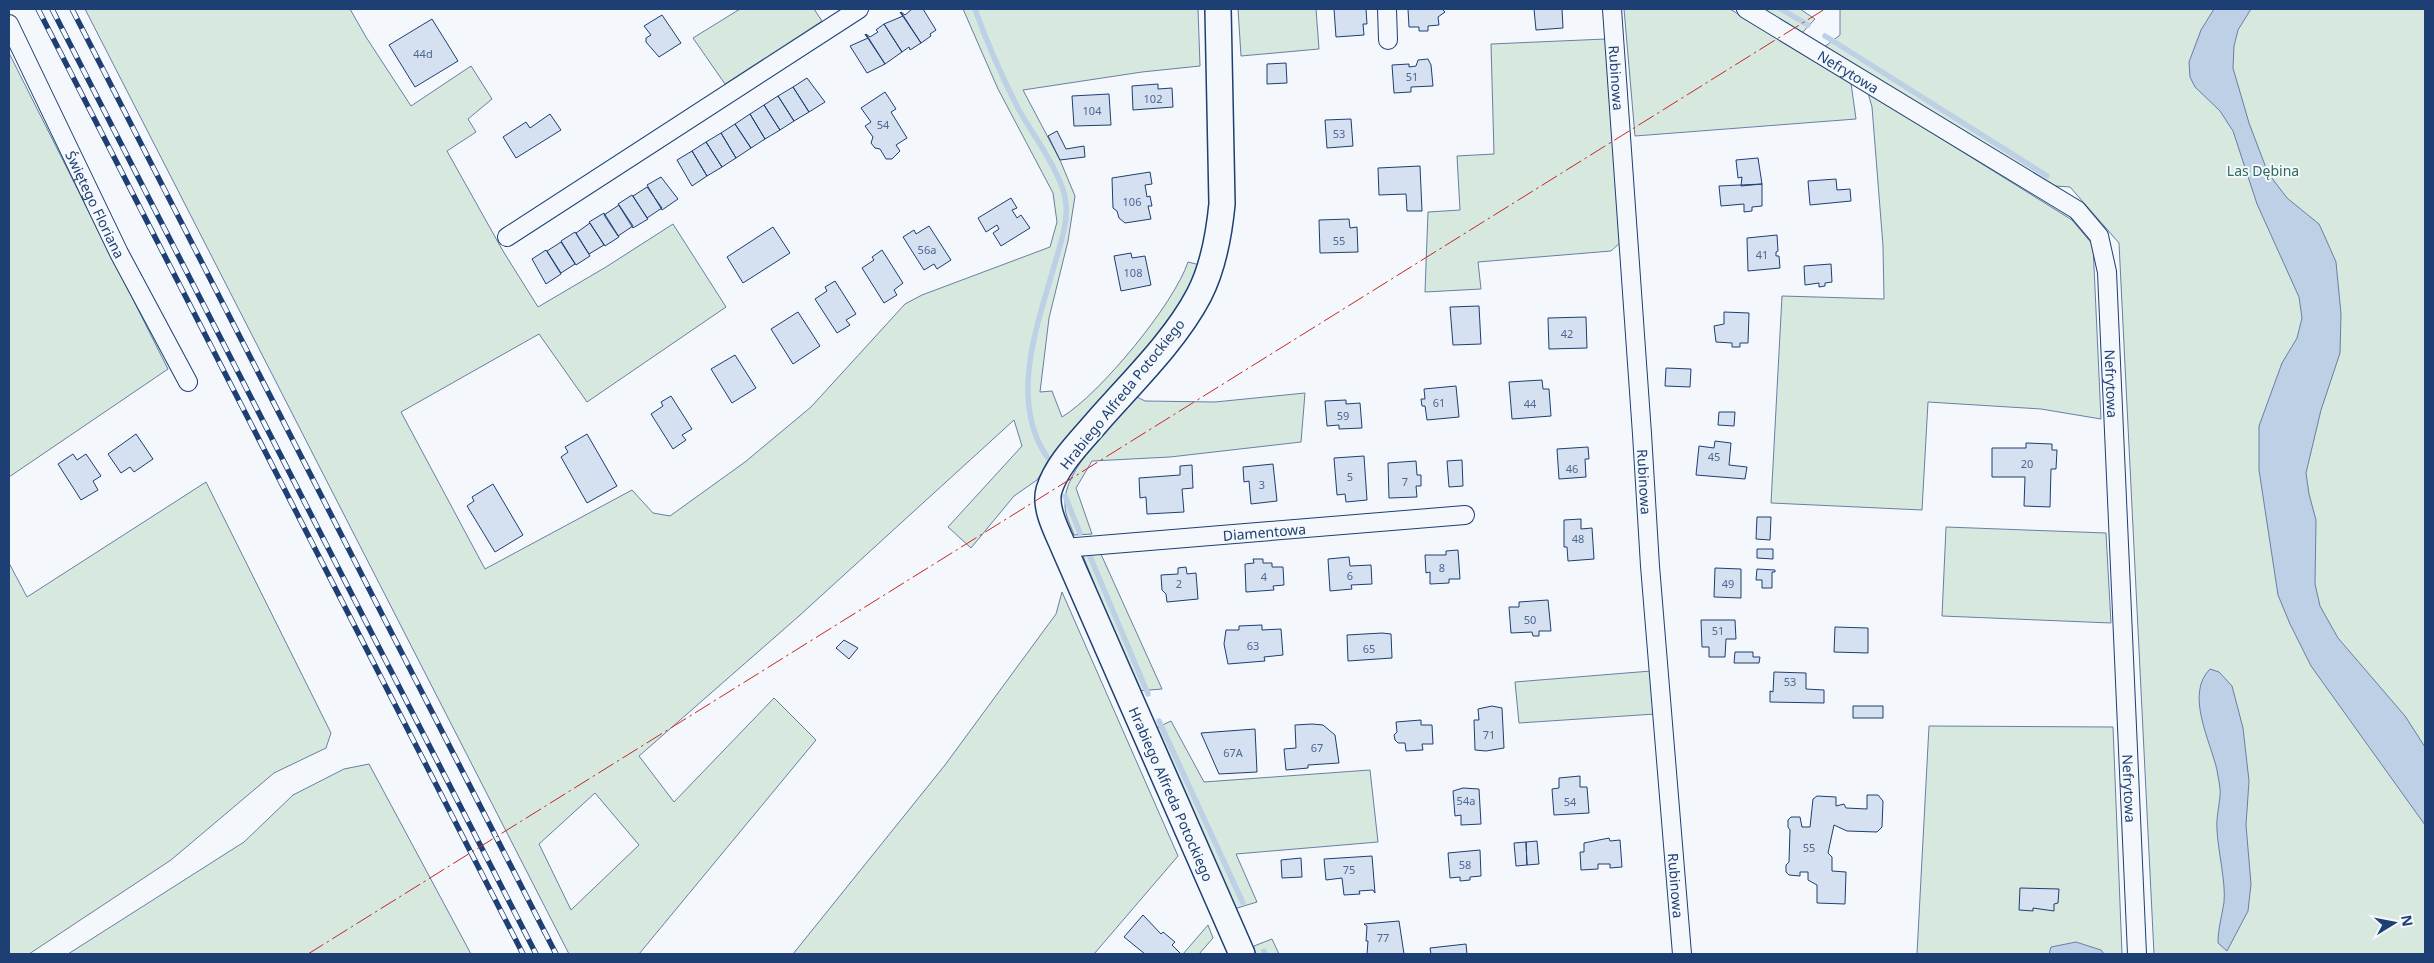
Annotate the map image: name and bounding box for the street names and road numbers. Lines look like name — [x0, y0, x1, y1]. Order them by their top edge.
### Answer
street label: Rubinowa — [1605, 45, 1629, 111]
street label: Nefrytowa — [1814, 45, 1883, 97]
street label: Świętego Floriana — [62, 147, 130, 261]
street label: Hrabiego Alfreda Potockiego — [1055, 315, 1189, 473]
street label: Nefrytowa — [2101, 349, 2123, 418]
street label: Rubinowa — [1633, 449, 1656, 515]
street label: Diamentowa — [1222, 519, 1307, 544]
street label: Hrabiego Alfreda Potockiego — [1125, 703, 1218, 884]
street label: Nefrytowa — [2119, 754, 2141, 823]
street label: Rubinowa — [1664, 852, 1689, 919]

